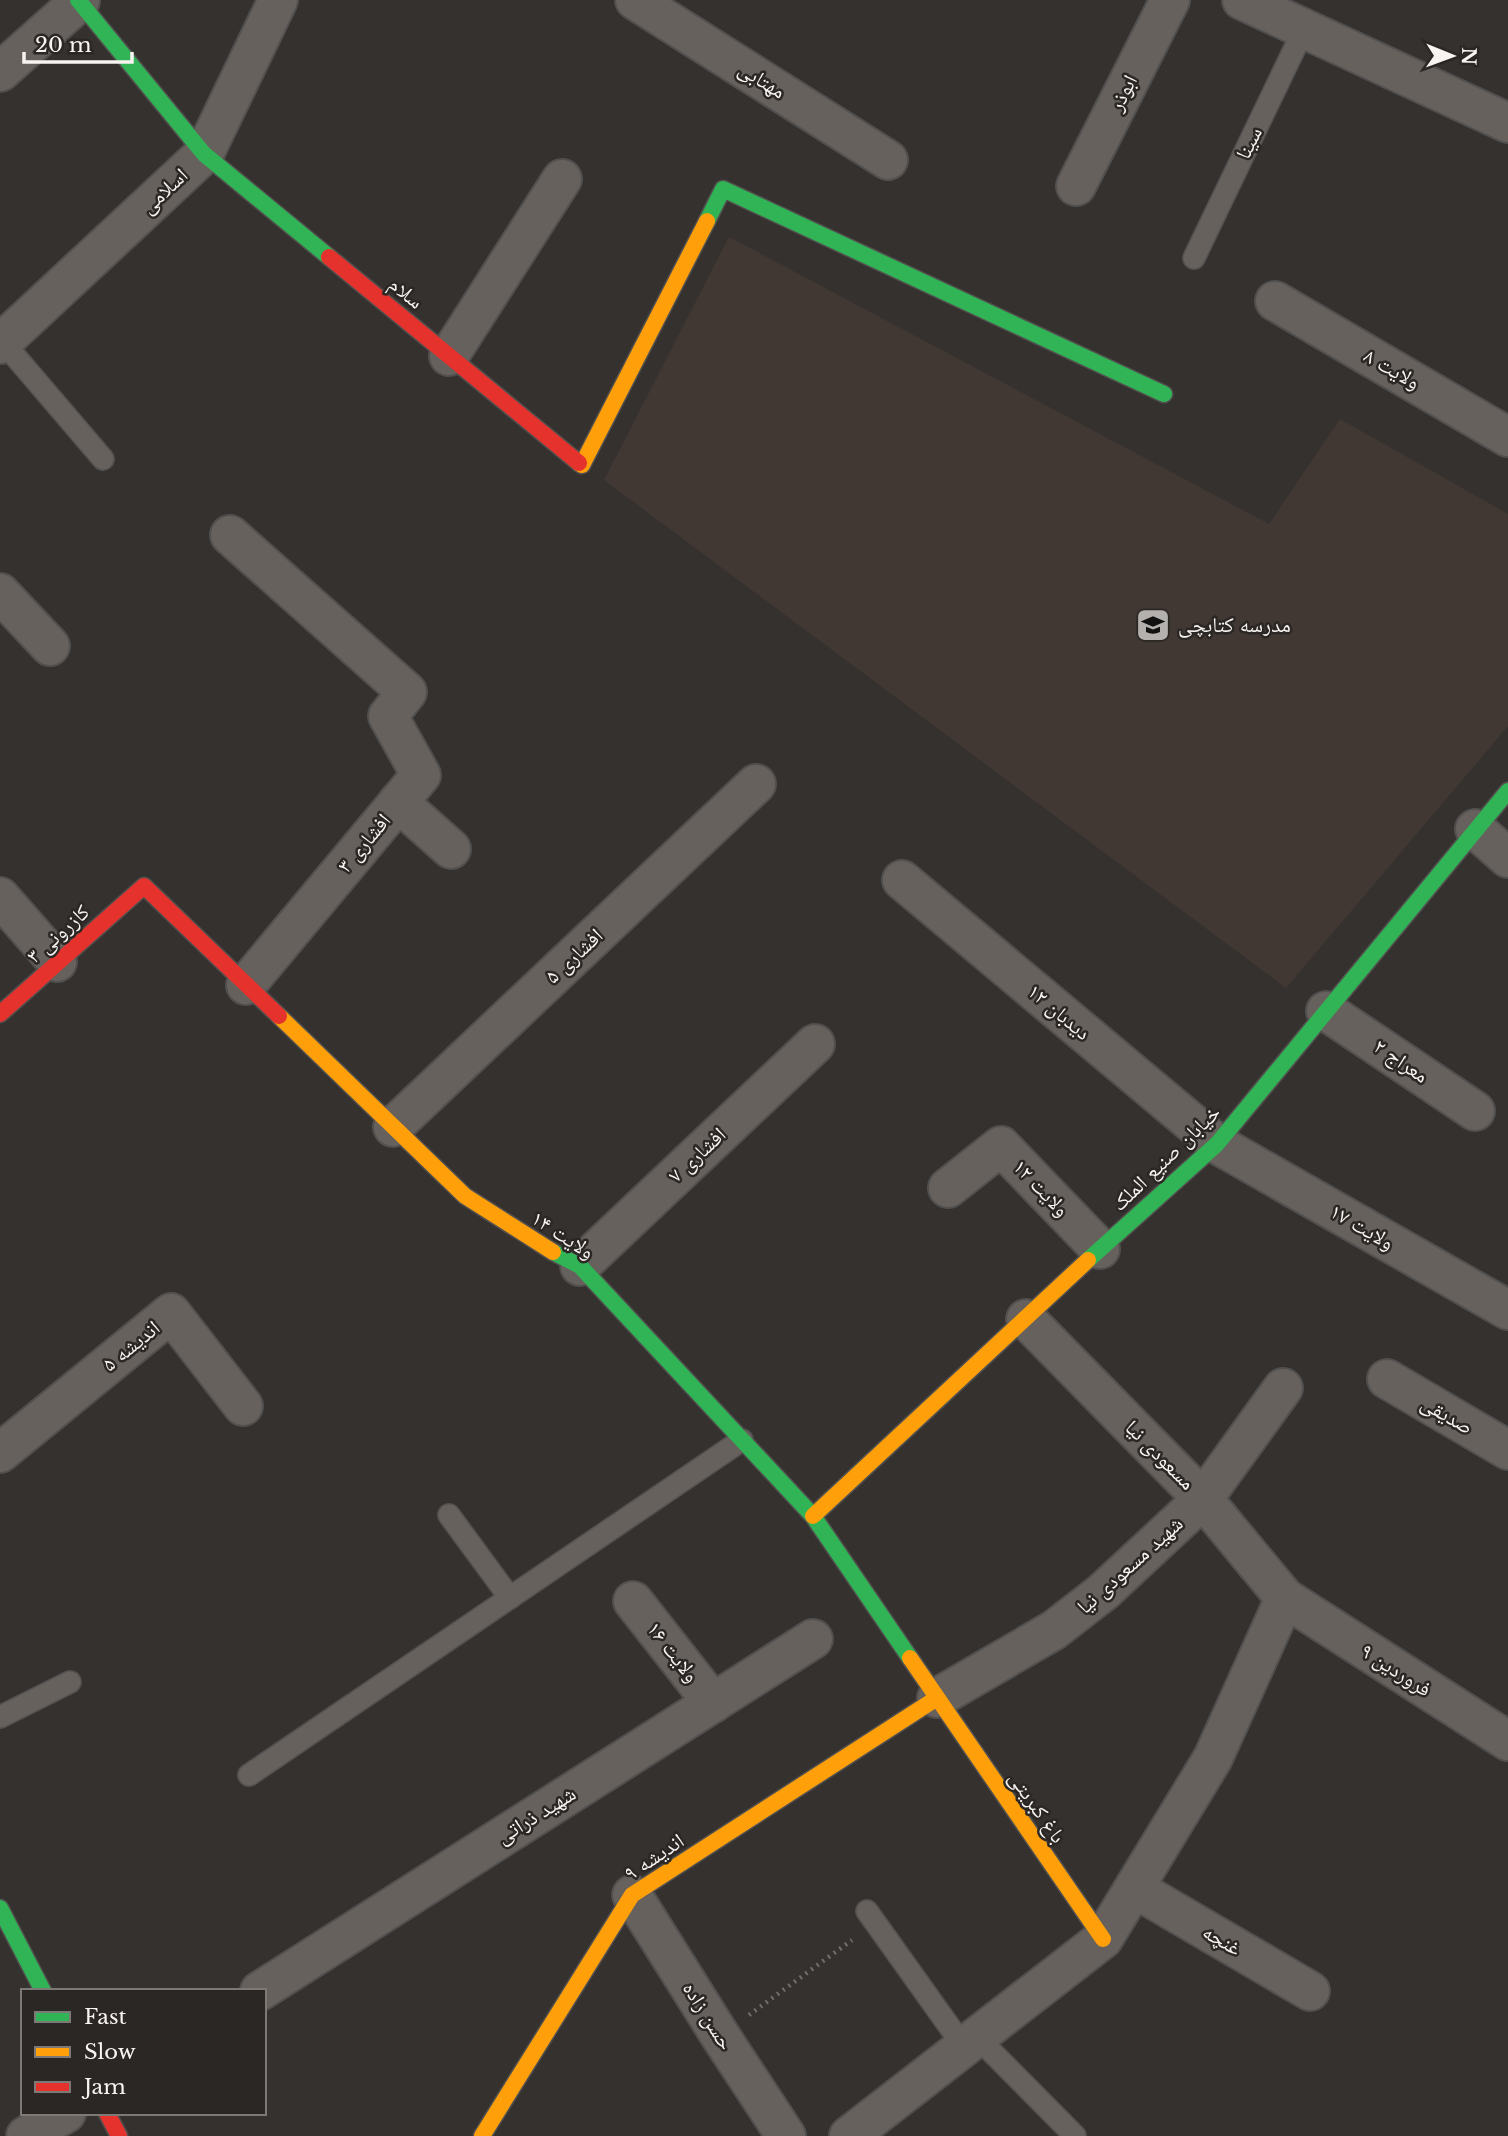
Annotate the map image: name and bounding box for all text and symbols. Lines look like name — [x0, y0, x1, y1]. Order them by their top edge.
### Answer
scale bar — [24, 21, 133, 65]
north arrow — [1417, 21, 1487, 91]
text: 20 m — [35, 32, 92, 58]
text: N — [1457, 47, 1480, 66]
street label: مهتابی — [734, 56, 790, 104]
street label: ابوذر — [1102, 70, 1143, 116]
street label: سینا — [1230, 123, 1268, 163]
street label: اسلامی — [135, 163, 193, 219]
street label: سلام — [383, 271, 429, 315]
street label: ولایت ۸ — [1359, 343, 1425, 395]
school or university icon: مدرسه کتابچی — [1134, 606, 1172, 644]
place label: مدرسه کتابچی — [1178, 612, 1291, 638]
street label: افشاری ۳ — [332, 808, 396, 878]
street label: کازرونی ۳ — [21, 899, 95, 969]
street label: افشاری ۵ — [540, 923, 608, 989]
street label: دیدبان ۱۲ — [1022, 978, 1096, 1046]
street label: معراج ۲ — [1369, 1033, 1433, 1089]
street label: خیابان صنیع الملک — [1106, 1100, 1226, 1216]
street label: افشاری ۷ — [663, 1122, 731, 1188]
street label: ولایت ۱۲ — [1007, 1154, 1075, 1222]
street label: ولایت ۱۷ — [1325, 1198, 1399, 1256]
street label: ولایت ۱۴ — [527, 1205, 599, 1265]
street label: اندیشه ۵ — [97, 1315, 165, 1377]
street label: صدیقی — [1416, 1390, 1478, 1440]
street label: مسعودی نیا — [1120, 1415, 1200, 1495]
street label: شهید مسعودی نیا — [1072, 1511, 1188, 1619]
street label: ولایت ۱۶ — [641, 1616, 705, 1688]
street label: فروردین ۹ — [1356, 1638, 1436, 1702]
street label: باغ کبریتی — [1003, 1766, 1071, 1848]
street label: شهید ذراتی — [491, 1780, 581, 1850]
street label: اندیشه ۹ — [619, 1828, 689, 1886]
street label: غنچه — [1198, 1919, 1246, 1962]
street label: حسن زاده — [677, 1977, 739, 2055]
legend — [21, 1989, 266, 2115]
text: Fast — [84, 2004, 126, 2030]
text: Slow — [84, 2039, 136, 2065]
text: Jam — [81, 2074, 126, 2100]

